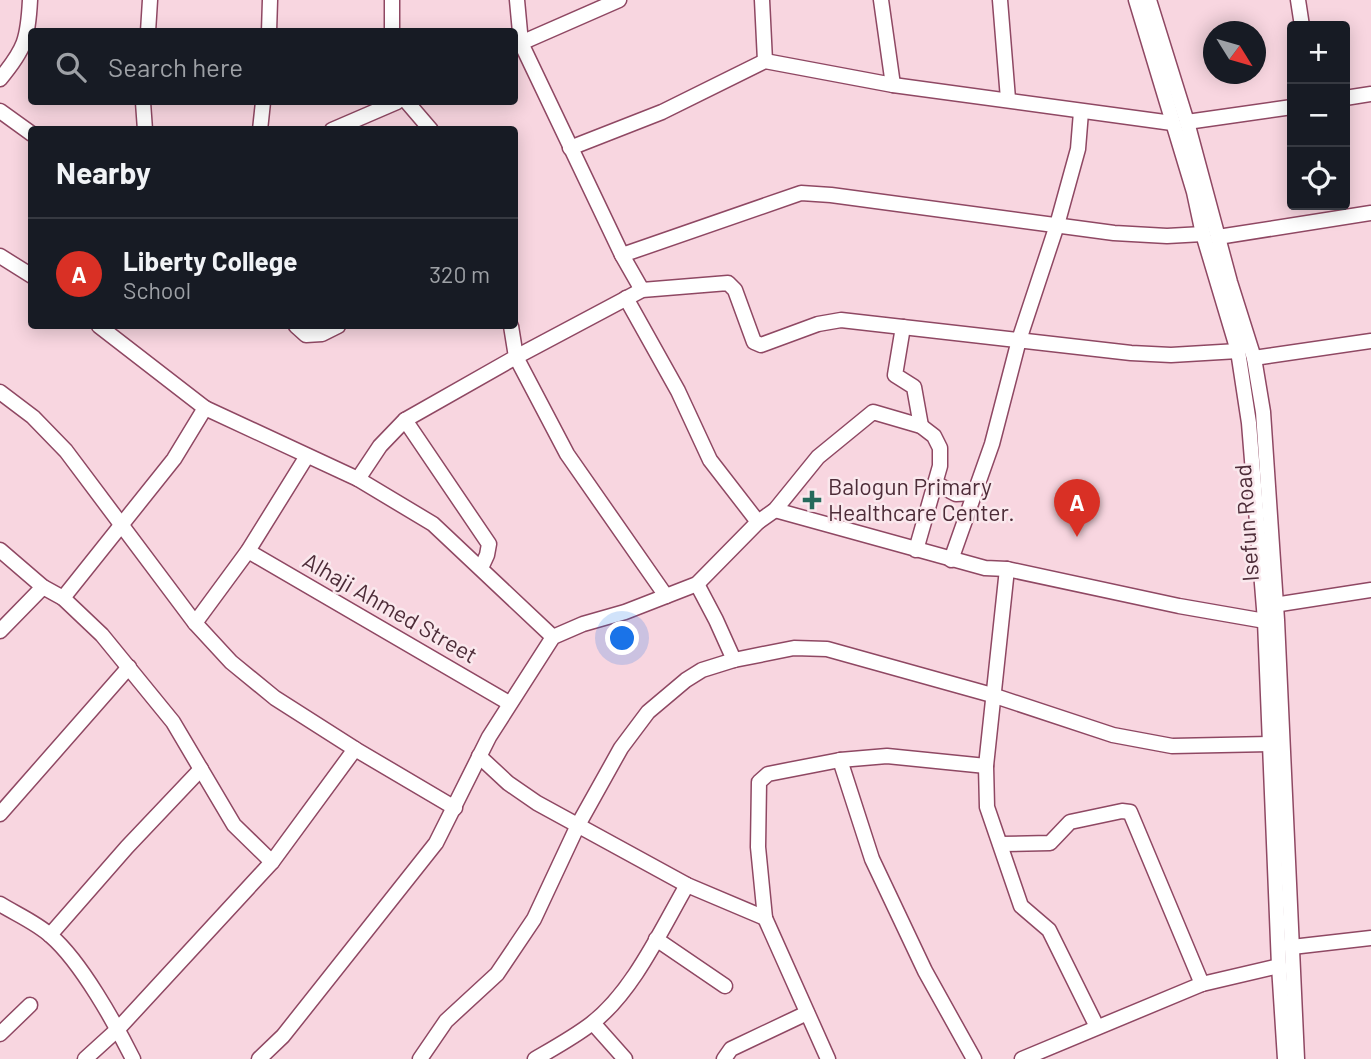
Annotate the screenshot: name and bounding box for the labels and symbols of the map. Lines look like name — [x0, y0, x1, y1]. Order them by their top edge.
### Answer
north arrow — [1203, 21, 1266, 84]
street label: Isefun Road — [1228, 463, 1264, 583]
place label: Balogun Primary Healthcare Center. — [828, 472, 1015, 526]
pin: A — [1054, 479, 1100, 537]
marker: Balogun Primary Healthcare Center. — [802, 490, 822, 510]
street label: Alhaji Ahmed Street — [298, 546, 483, 668]
your location — [605, 621, 639, 655]

